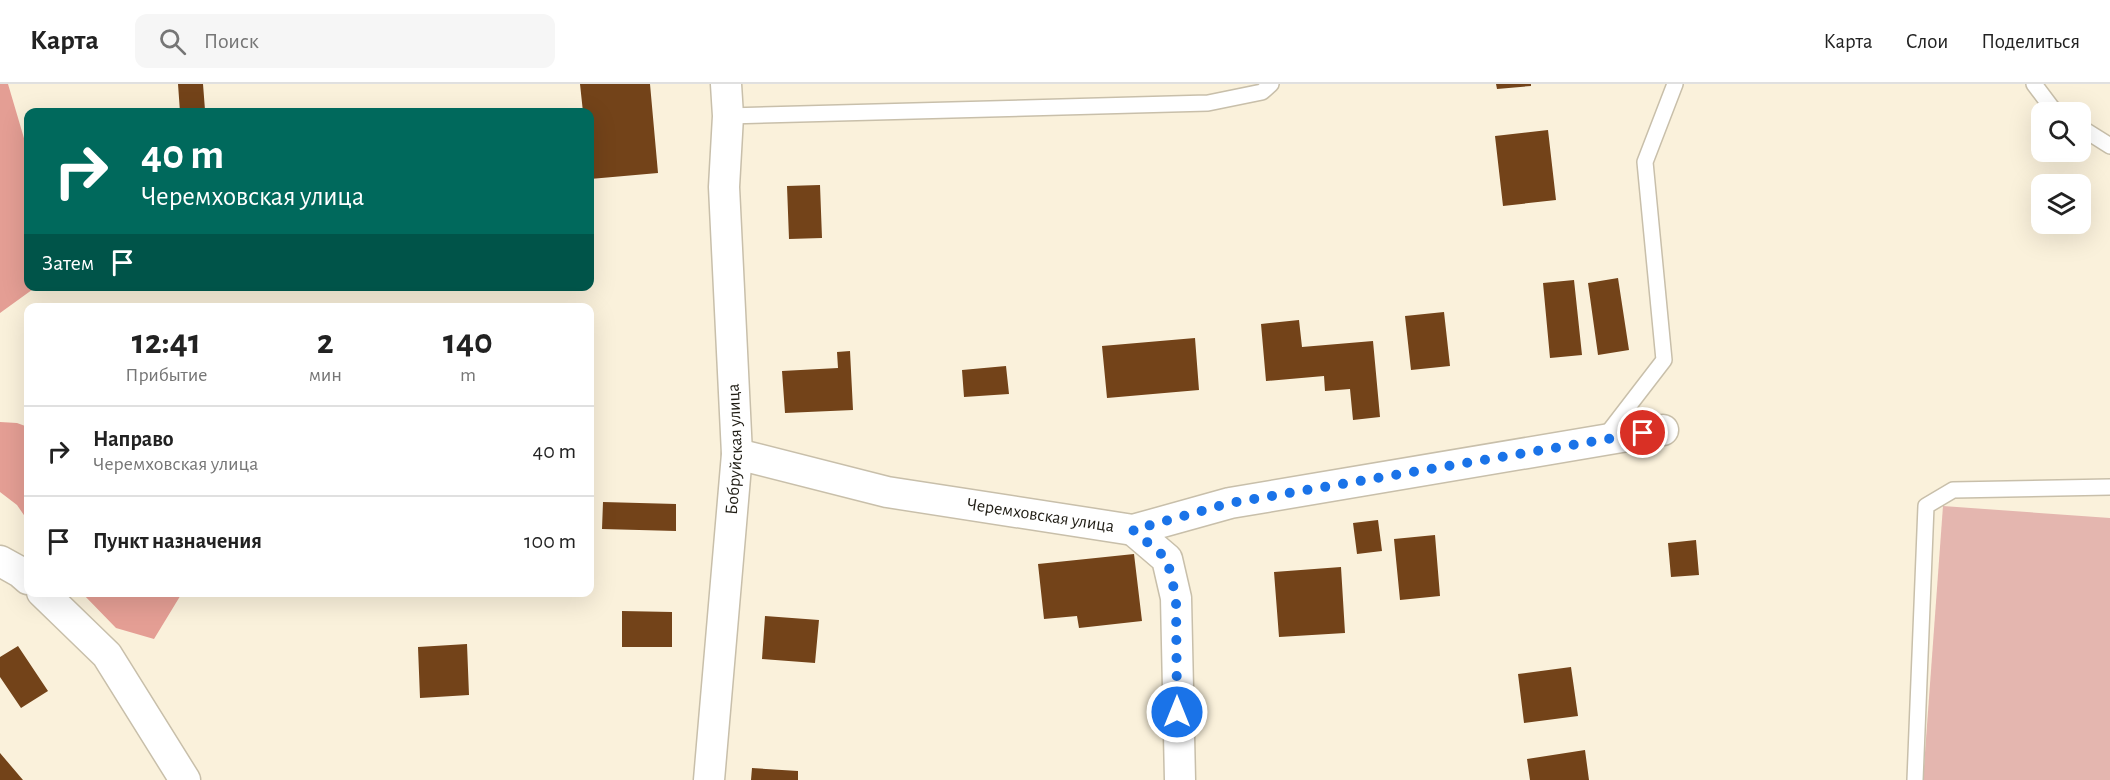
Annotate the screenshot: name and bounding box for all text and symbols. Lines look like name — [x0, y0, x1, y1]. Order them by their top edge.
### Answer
search box — [135, 14, 555, 68]
icon: search — [156, 25, 189, 58]
text: Карта — [30, 27, 99, 55]
text: Поиск — [204, 30, 259, 52]
text: Карта — [1823, 31, 1873, 52]
text: Слои — [1906, 31, 1948, 52]
text: Поделиться — [1981, 31, 2080, 52]
map controls — [2031, 102, 2091, 234]
button: search — [2031, 102, 2091, 162]
icon: right — [42, 132, 120, 210]
text: 40 m — [141, 134, 224, 176]
button: layers — [2031, 174, 2091, 234]
text: Черемховская улица — [141, 183, 364, 210]
icon: arrive — [106, 246, 139, 279]
text: Затем — [42, 252, 94, 274]
text: 12:41 — [132, 324, 201, 360]
text: 2 — [317, 324, 334, 360]
text: 140 — [443, 324, 493, 360]
text: Прибытие — [125, 365, 208, 385]
text: мин — [309, 365, 342, 385]
text: m — [460, 365, 476, 385]
street label: Бобруйская улица — [723, 383, 746, 516]
pin — [1617, 407, 1668, 458]
icon: arrive — [1626, 416, 1659, 449]
text: Направо — [93, 428, 174, 450]
icon: right — [42, 435, 75, 468]
text: 40 m — [533, 440, 576, 462]
text: Черемховская улица — [93, 454, 258, 474]
street label: Черемховская улица — [965, 495, 1115, 536]
icon: arrive — [42, 525, 75, 558]
text: Пункт назначения — [93, 530, 262, 552]
text: 100 m — [524, 530, 576, 552]
position arrow — [1145, 680, 1209, 744]

